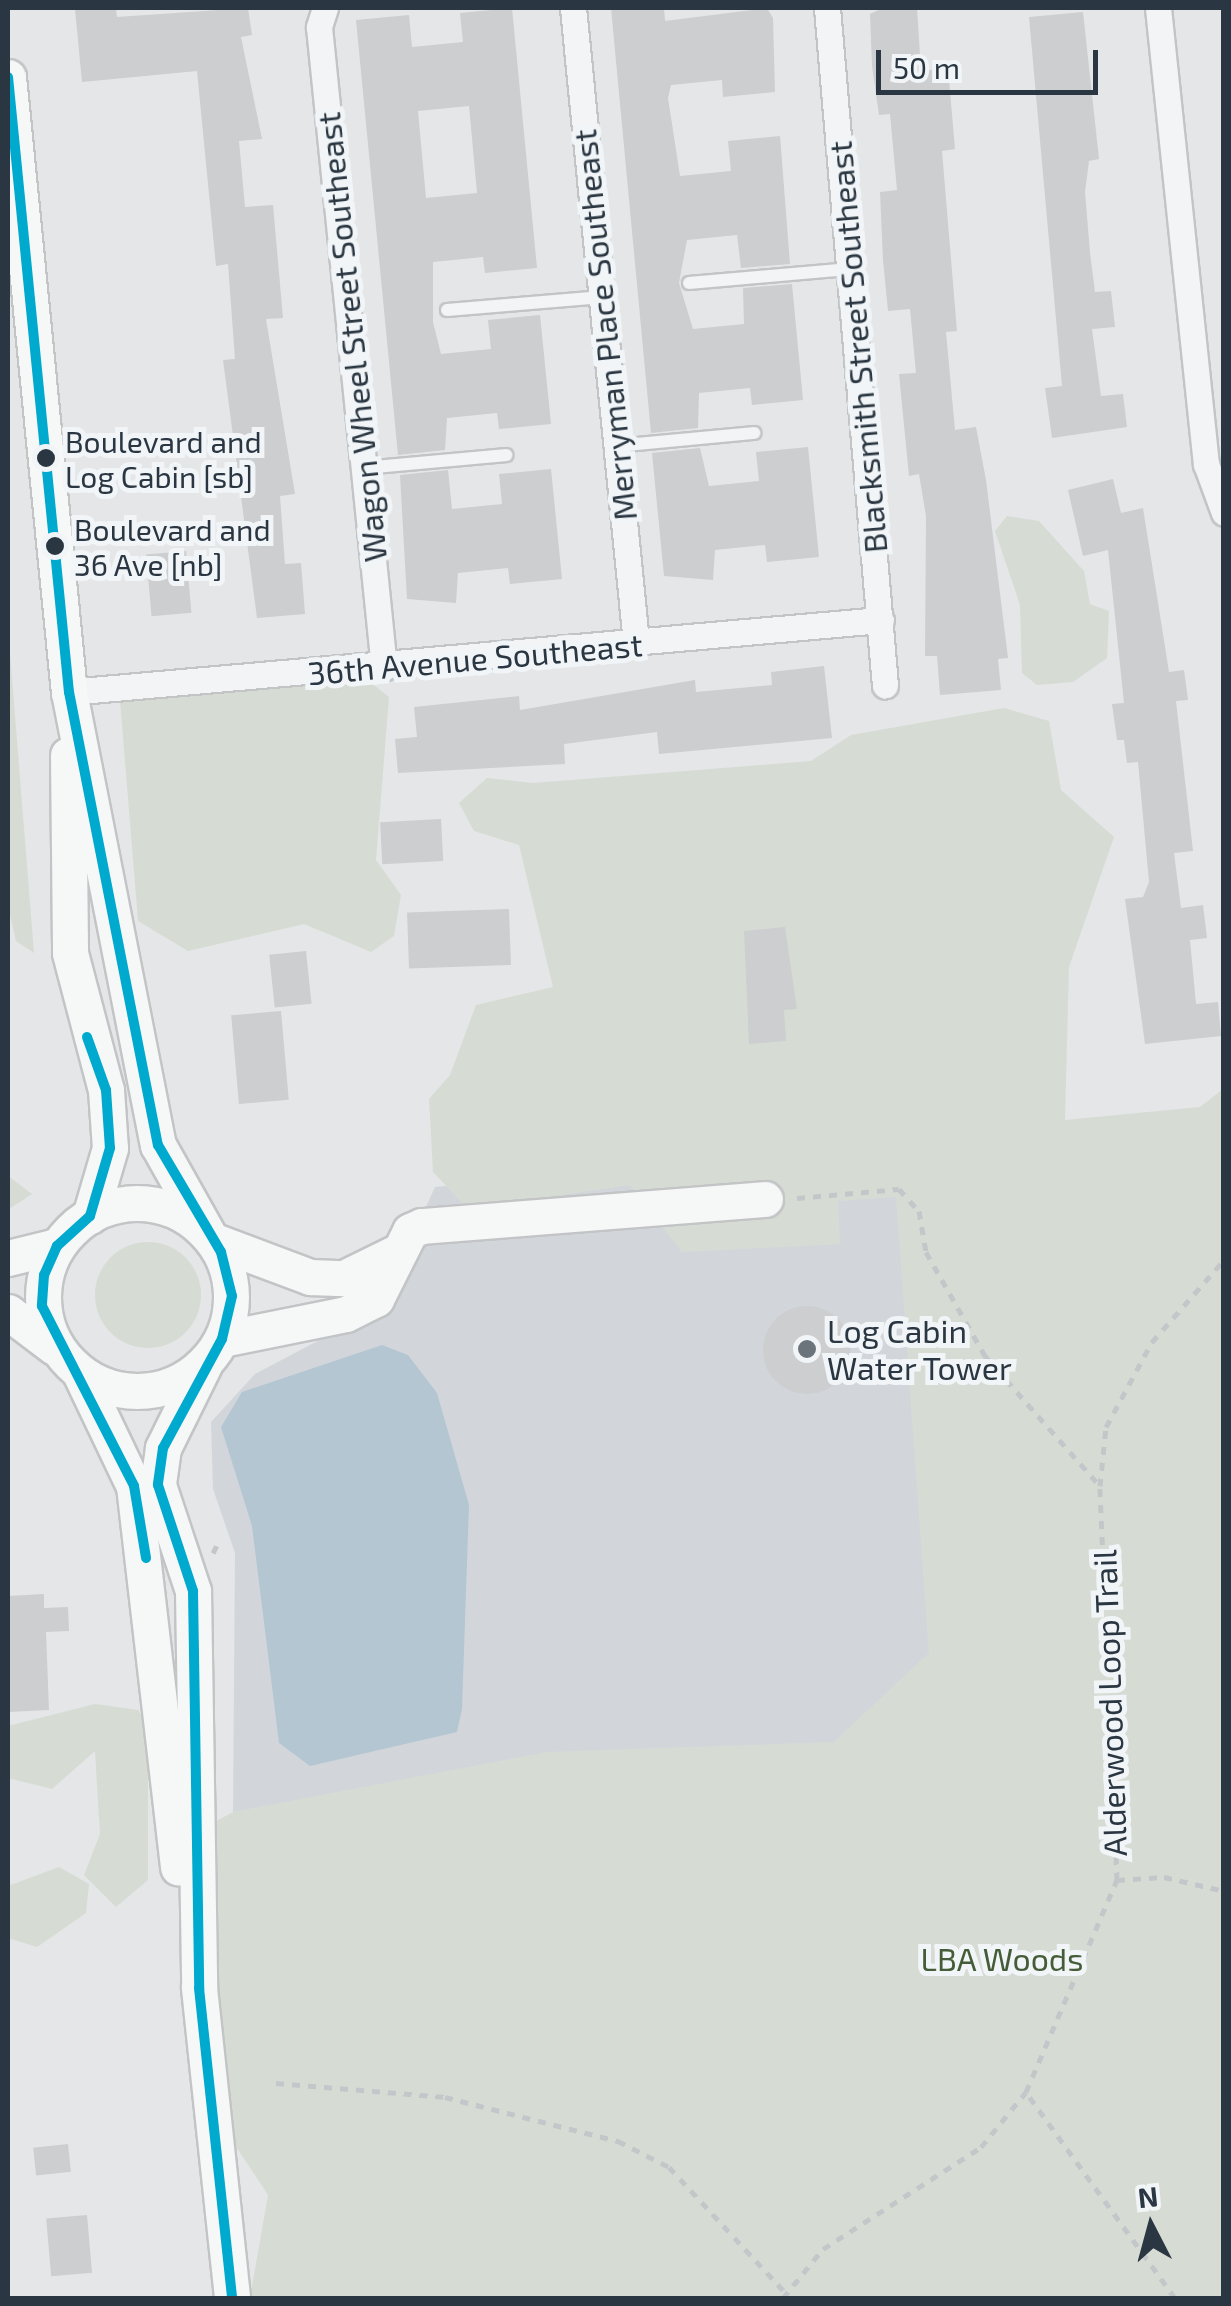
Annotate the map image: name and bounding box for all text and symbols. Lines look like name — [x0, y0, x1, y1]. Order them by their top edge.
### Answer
scale bar — [881, 30, 1104, 92]
text: 50 m — [893, 49, 960, 85]
street label: Wagon Wheel Street Southeast — [308, 109, 394, 565]
street label: Merryman Place Southeast — [564, 127, 644, 523]
street label: Blacksmith Street Southeast — [820, 139, 894, 555]
place label: Boulevard and Log Cabin [sb] — [65, 423, 262, 494]
marker: Boulevard and Log Cabin [sb] — [36, 448, 56, 468]
place label: Boulevard and 36 Ave [nb] — [74, 511, 271, 582]
marker: Boulevard and 36 Ave [nb] — [45, 536, 65, 556]
street label: 36th Avenue Southeast — [306, 624, 644, 692]
place label: Log Cabin Water Tower — [827, 1312, 1013, 1387]
marker: Log Cabin Water Tower — [796, 1338, 818, 1360]
street label: Alderwood Loop Trail — [1084, 1549, 1134, 1857]
park label: LBA Woods — [920, 1939, 1084, 1977]
north arrow — [1101, 2176, 1201, 2276]
text: N — [1136, 2178, 1160, 2214]

